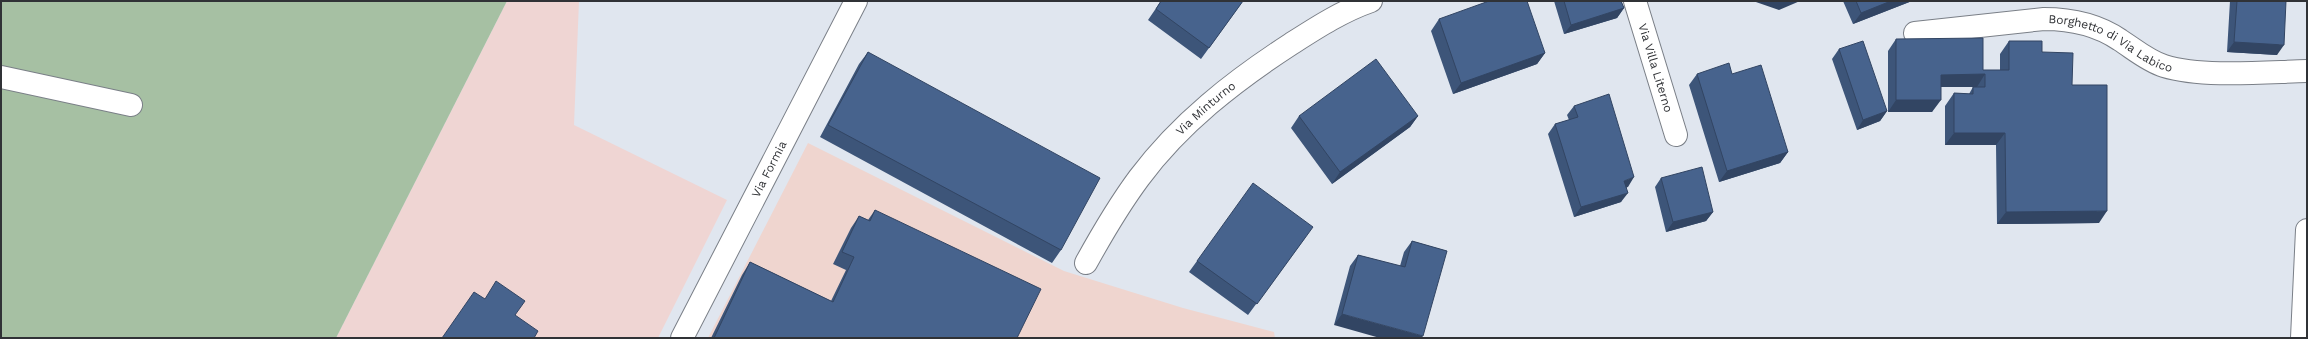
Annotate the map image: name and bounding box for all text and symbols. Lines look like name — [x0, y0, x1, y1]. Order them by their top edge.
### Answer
street label: Borghetto di Via Labico — [2048, 12, 2174, 75]
street label: Via Villa Literno — [1635, 22, 1676, 114]
street label: Via Minturno — [1173, 79, 1238, 138]
street label: Via Formia — [749, 138, 790, 200]

